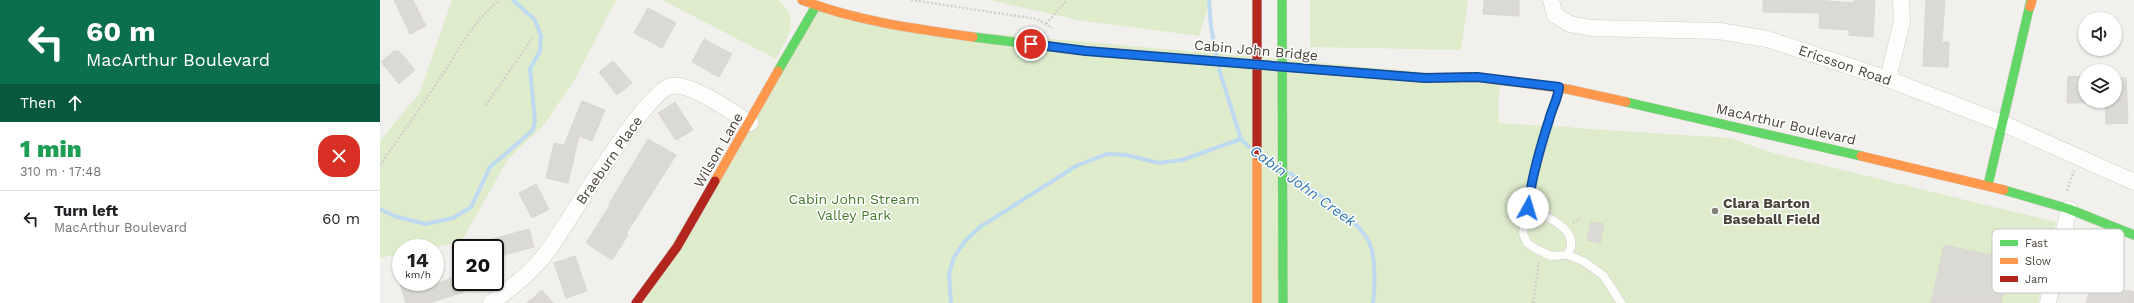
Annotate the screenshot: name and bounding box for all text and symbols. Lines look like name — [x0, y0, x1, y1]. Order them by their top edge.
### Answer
map controls — [2078, 12, 2122, 108]
button: sound — [2078, 12, 2122, 56]
text: 60 m — [86, 15, 156, 48]
icon: left — [20, 16, 72, 68]
pin — [1014, 27, 1048, 61]
icon: arrive — [1020, 33, 1042, 55]
street label: Cabin John Bridge — [1193, 37, 1319, 63]
street label: Ericsson Road — [1797, 42, 1893, 88]
text: MacArthur Boulevard — [86, 49, 270, 70]
button: layers — [2078, 64, 2122, 108]
icon: ahead — [64, 92, 86, 114]
text: Then — [20, 94, 56, 112]
street label: MacArthur Boulevard — [1714, 100, 1858, 148]
street label: Wilson Lane — [690, 110, 746, 190]
street label: Braeburn Place — [573, 113, 645, 207]
text: 1 min — [20, 135, 82, 163]
button: close — [318, 135, 360, 177]
water label: Cabin John Creek — [1246, 141, 1360, 231]
text: 310 m · 17:48 — [20, 164, 101, 179]
position arrow — [1507, 187, 1549, 229]
park label: Cabin John Stream Valley Park — [788, 191, 920, 223]
place label: Clara Barton Baseball Field — [1723, 195, 1820, 227]
text: Turn left — [54, 202, 118, 220]
marker: Clara Barton Baseball Field — [1710, 206, 1720, 216]
icon: left — [20, 208, 42, 230]
text: 60 m — [322, 210, 360, 228]
text: MacArthur Boulevard — [54, 220, 187, 235]
legend — [1992, 229, 2124, 293]
text: Fast — [2025, 237, 2048, 250]
speed limit sign: 20 — [452, 239, 504, 291]
text: 14 — [407, 248, 429, 272]
text: Slow — [2025, 255, 2051, 268]
text: km/h — [405, 269, 431, 280]
text: Jam — [2025, 273, 2048, 286]

